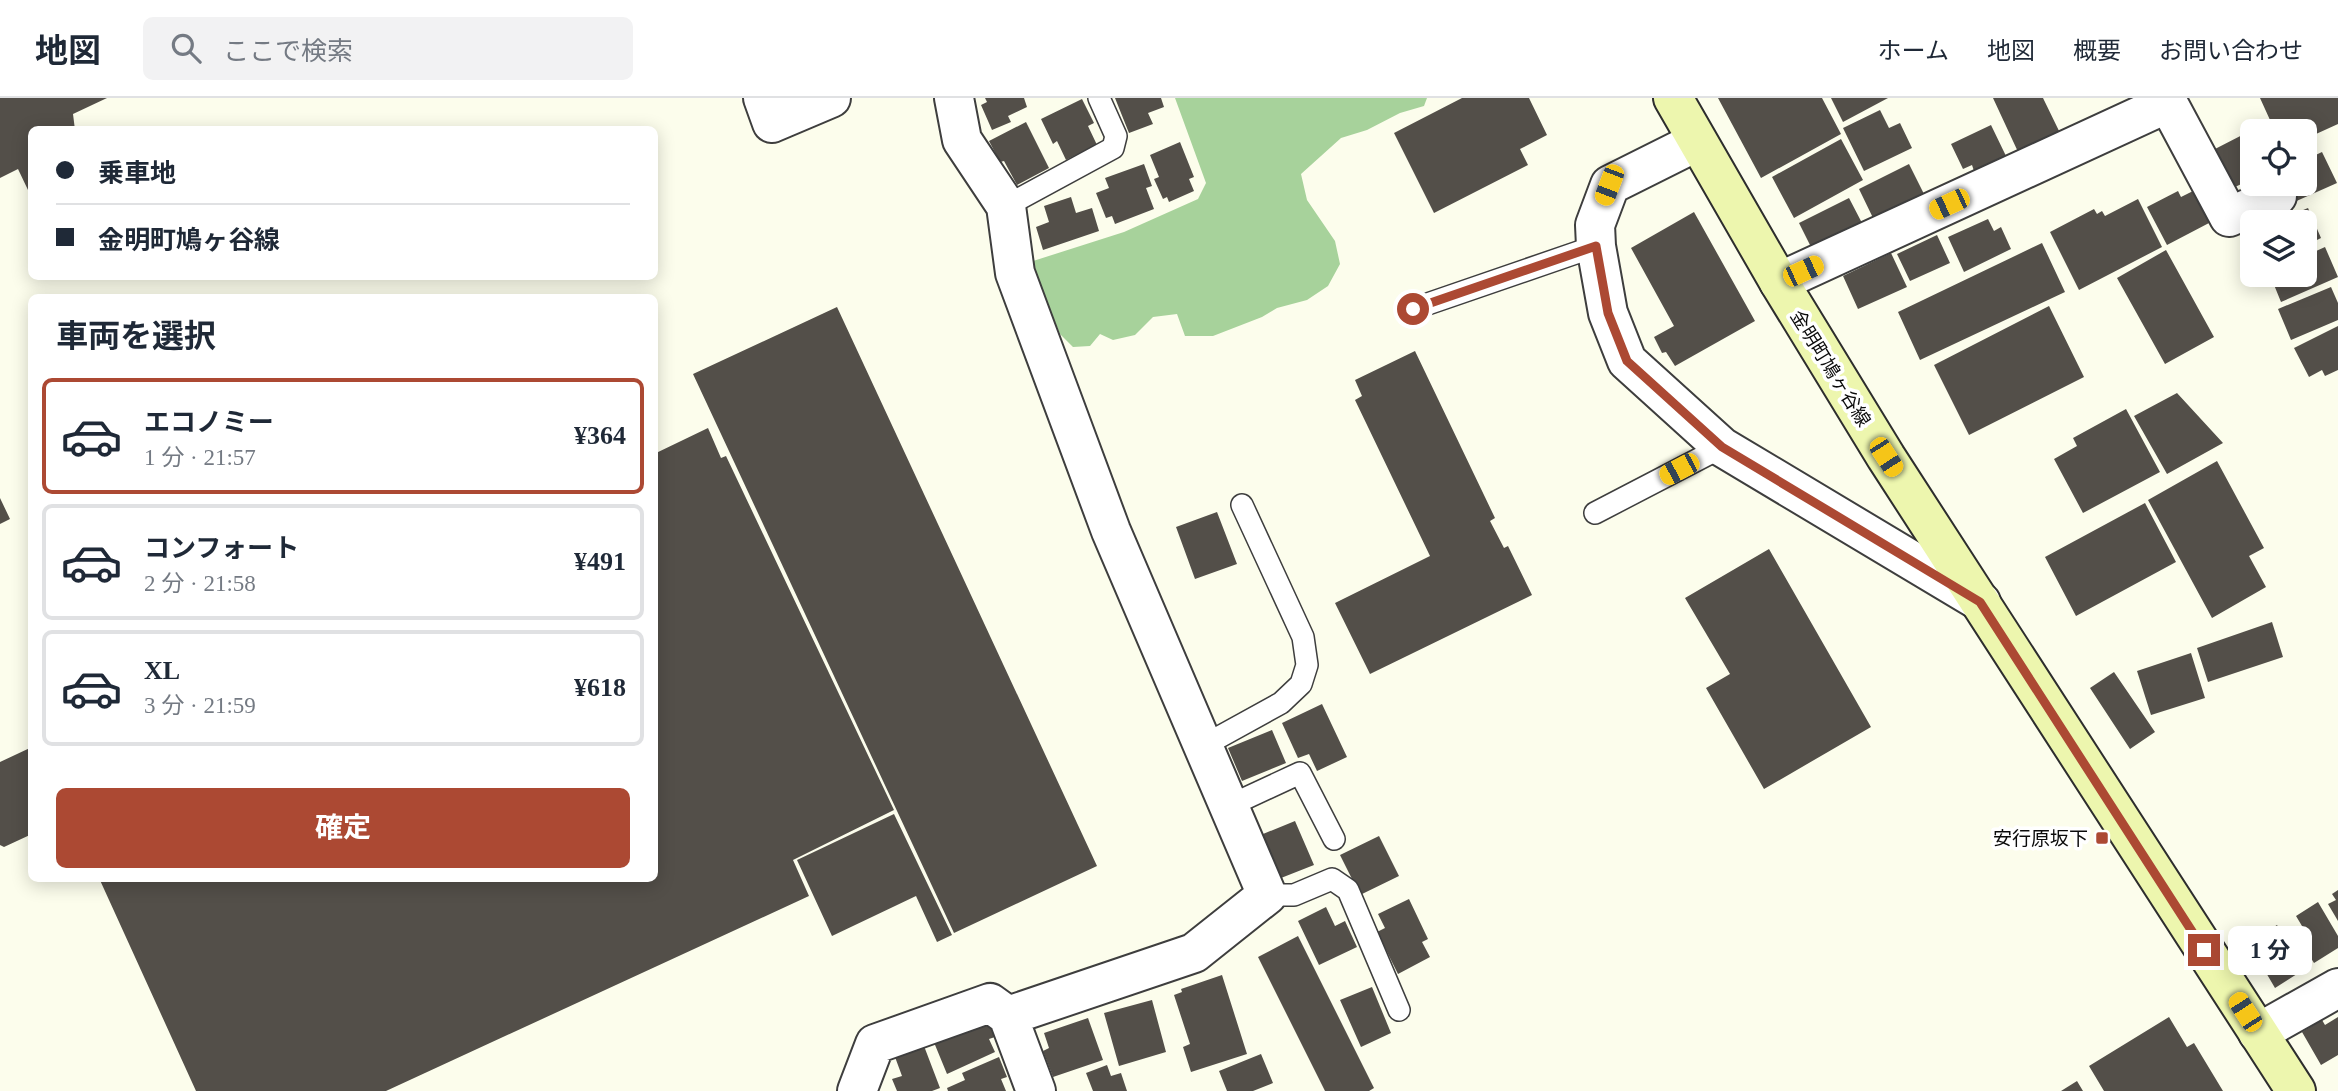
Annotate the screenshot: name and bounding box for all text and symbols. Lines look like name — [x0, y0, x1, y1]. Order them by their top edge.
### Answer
search box — [143, 17, 633, 80]
icon: search — [167, 29, 205, 67]
text: 地図 — [35, 33, 101, 69]
text: ここで検索 — [223, 37, 353, 66]
text: ホーム — [1878, 38, 1949, 64]
text: 地図 — [1987, 38, 2035, 64]
text: 概要 — [2073, 38, 2121, 64]
text: お問い合わせ — [2159, 38, 2303, 64]
map controls — [2240, 119, 2317, 287]
button: locate — [2240, 119, 2317, 196]
text: 乗車地 — [98, 159, 176, 188]
car — [1592, 162, 1627, 208]
car — [1926, 186, 1973, 222]
button: layers — [2240, 210, 2317, 287]
text: 金明町鳩ヶ谷線 — [98, 226, 280, 255]
car — [1780, 253, 1827, 289]
route start — [1397, 293, 1429, 325]
street label: 金明町鳩ヶ谷線 — [1786, 306, 1875, 430]
text: 車両を選択 — [56, 318, 216, 354]
icon: car — [60, 405, 123, 468]
text: エコノミー — [144, 408, 274, 437]
text: ¥364 — [574, 421, 626, 450]
car — [1866, 434, 1907, 480]
text: 1 分 · 21:57 — [144, 445, 256, 470]
car — [1656, 450, 1703, 488]
icon: car — [60, 531, 123, 594]
text: コンフォート — [144, 534, 299, 563]
text: ¥491 — [574, 547, 626, 576]
text: 2 分 · 21:58 — [144, 571, 256, 596]
text: XL — [144, 656, 180, 685]
icon: car — [60, 657, 123, 720]
text: ¥618 — [574, 673, 626, 702]
text: 3 分 · 21:59 — [144, 693, 256, 718]
button: 確定 — [56, 788, 630, 868]
place label: 安行原坂下 — [1993, 828, 2088, 849]
marker: 安行原坂下 — [2094, 830, 2110, 846]
callout: 1 分 — [2228, 926, 2312, 974]
route end — [2188, 934, 2220, 966]
text: 1 分 — [2250, 938, 2290, 963]
car — [2225, 989, 2266, 1035]

